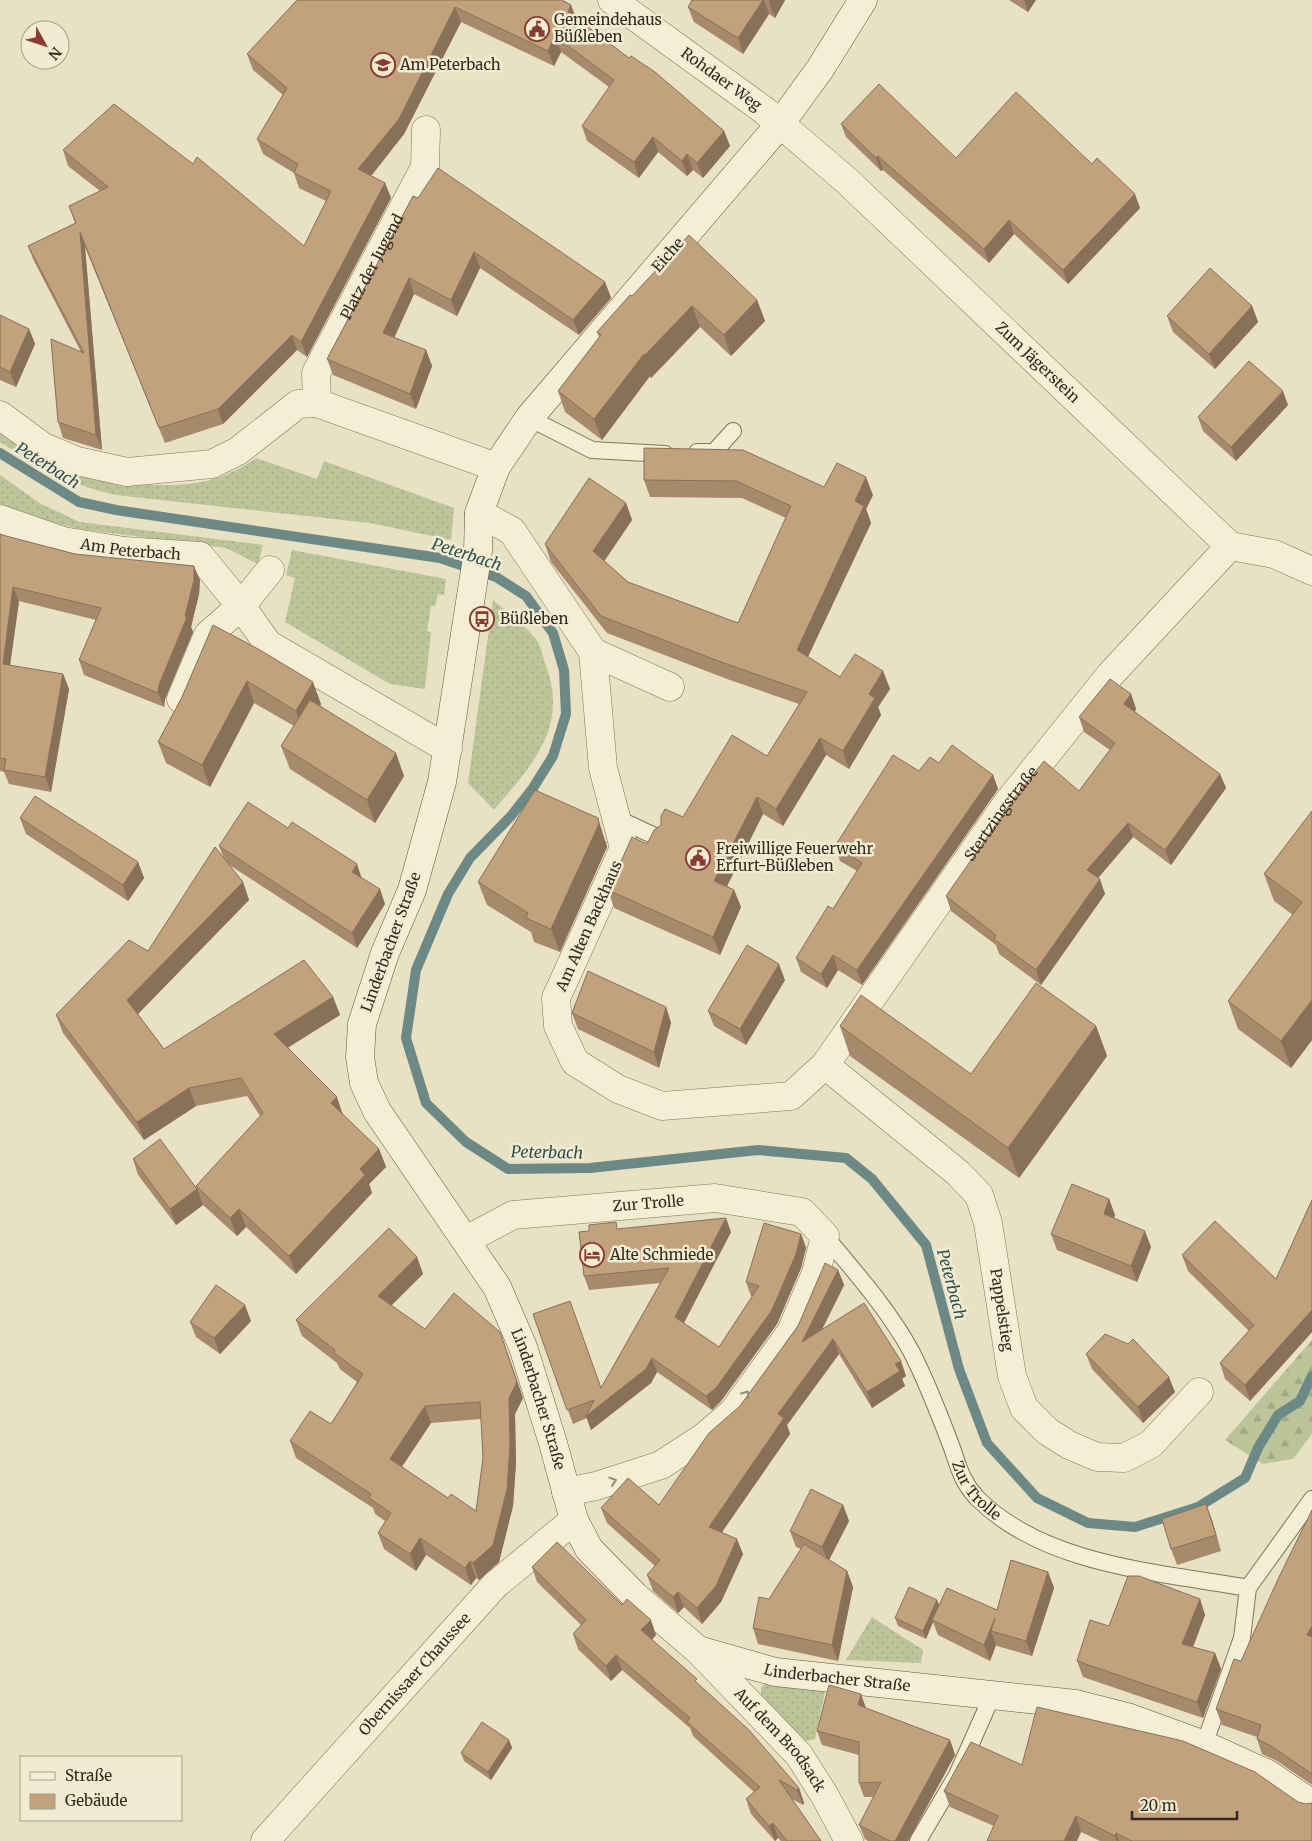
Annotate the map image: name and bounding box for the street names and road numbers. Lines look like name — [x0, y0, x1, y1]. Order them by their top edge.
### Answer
street label: Rohdaer Weg — [677, 43, 766, 115]
street label: Platz der Jugend — [336, 211, 407, 323]
street label: Eiche — [648, 233, 688, 276]
street label: Zum Jägerstein — [992, 318, 1084, 407]
street label: Am Peterbach — [78, 534, 181, 564]
street label: Stertzingstraße — [960, 762, 1042, 865]
street label: Am Alten Backhaus — [551, 858, 626, 995]
street label: Linderbacher Straße — [356, 869, 425, 1014]
street label: Zur Trolle — [612, 1191, 685, 1216]
street label: Pappelstieg — [986, 1267, 1018, 1353]
street label: Linderbacher Straße — [507, 1325, 570, 1472]
street label: Zur Trolle — [948, 1458, 1005, 1524]
street label: Obernissaer Chaussee — [354, 1609, 475, 1739]
street label: Linderbacher Straße — [762, 1659, 912, 1695]
street label: Auf dem Brodsack — [730, 1683, 830, 1796]

